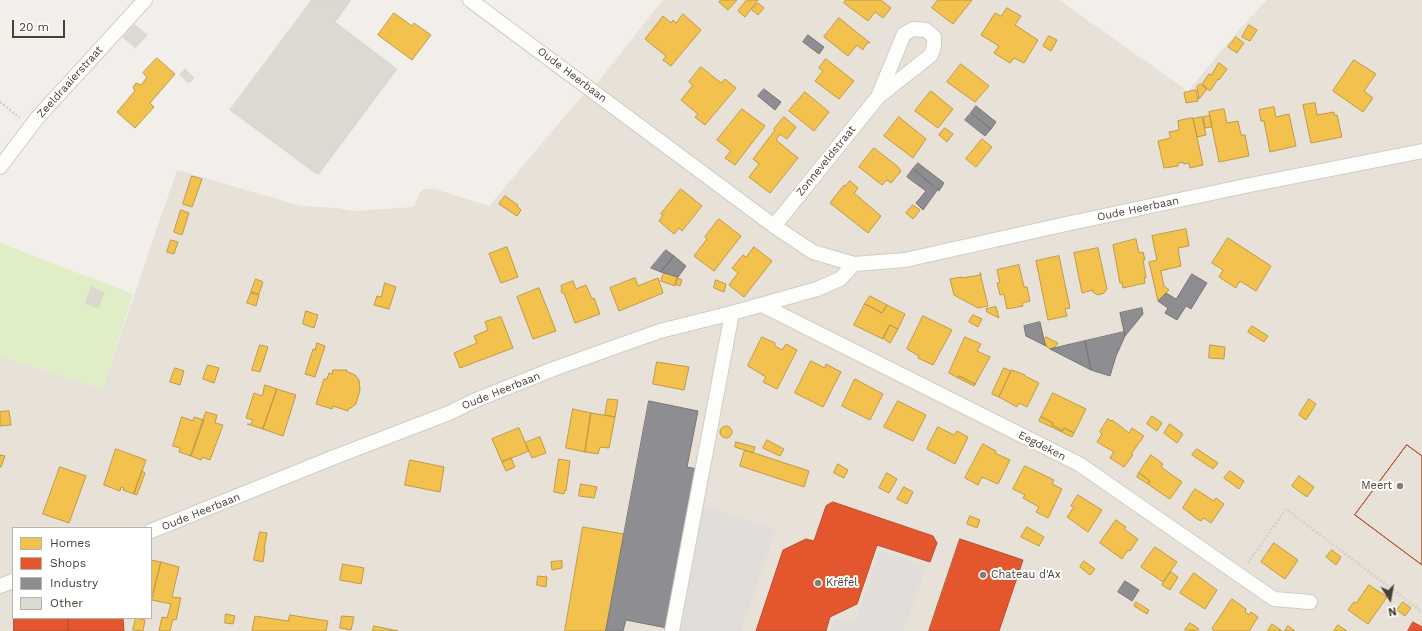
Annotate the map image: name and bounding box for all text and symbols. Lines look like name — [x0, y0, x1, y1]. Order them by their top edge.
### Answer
scale bar — [14, 12, 67, 38]
text: 20 m — [19, 20, 49, 34]
street label: Zeeldraaierstraat — [34, 44, 106, 120]
street label: Oude Heerbaan — [535, 45, 609, 105]
street label: Zonneveldstraat — [793, 123, 859, 199]
street label: Oude Heerbaan — [1096, 194, 1180, 224]
street label: Oude Heerbaan — [460, 369, 542, 413]
street label: Eegdeken — [1016, 428, 1068, 464]
place label: Meert — [1361, 479, 1392, 493]
marker: Meert — [1395, 481, 1405, 491]
street label: Oude Heerbaan — [160, 490, 242, 534]
legend — [12, 527, 152, 619]
text: Homes — [50, 536, 91, 550]
text: Shops — [50, 556, 86, 570]
place label: Chateau d'Ax — [991, 568, 1061, 582]
marker: Chateau d'Ax — [978, 570, 988, 580]
text: Industry — [50, 576, 98, 590]
place label: Krëfel — [826, 576, 858, 590]
marker: Krëfel — [813, 578, 823, 588]
north arrow — [1370, 579, 1410, 619]
text: Other — [50, 596, 83, 610]
text: N — [1387, 604, 1398, 618]

